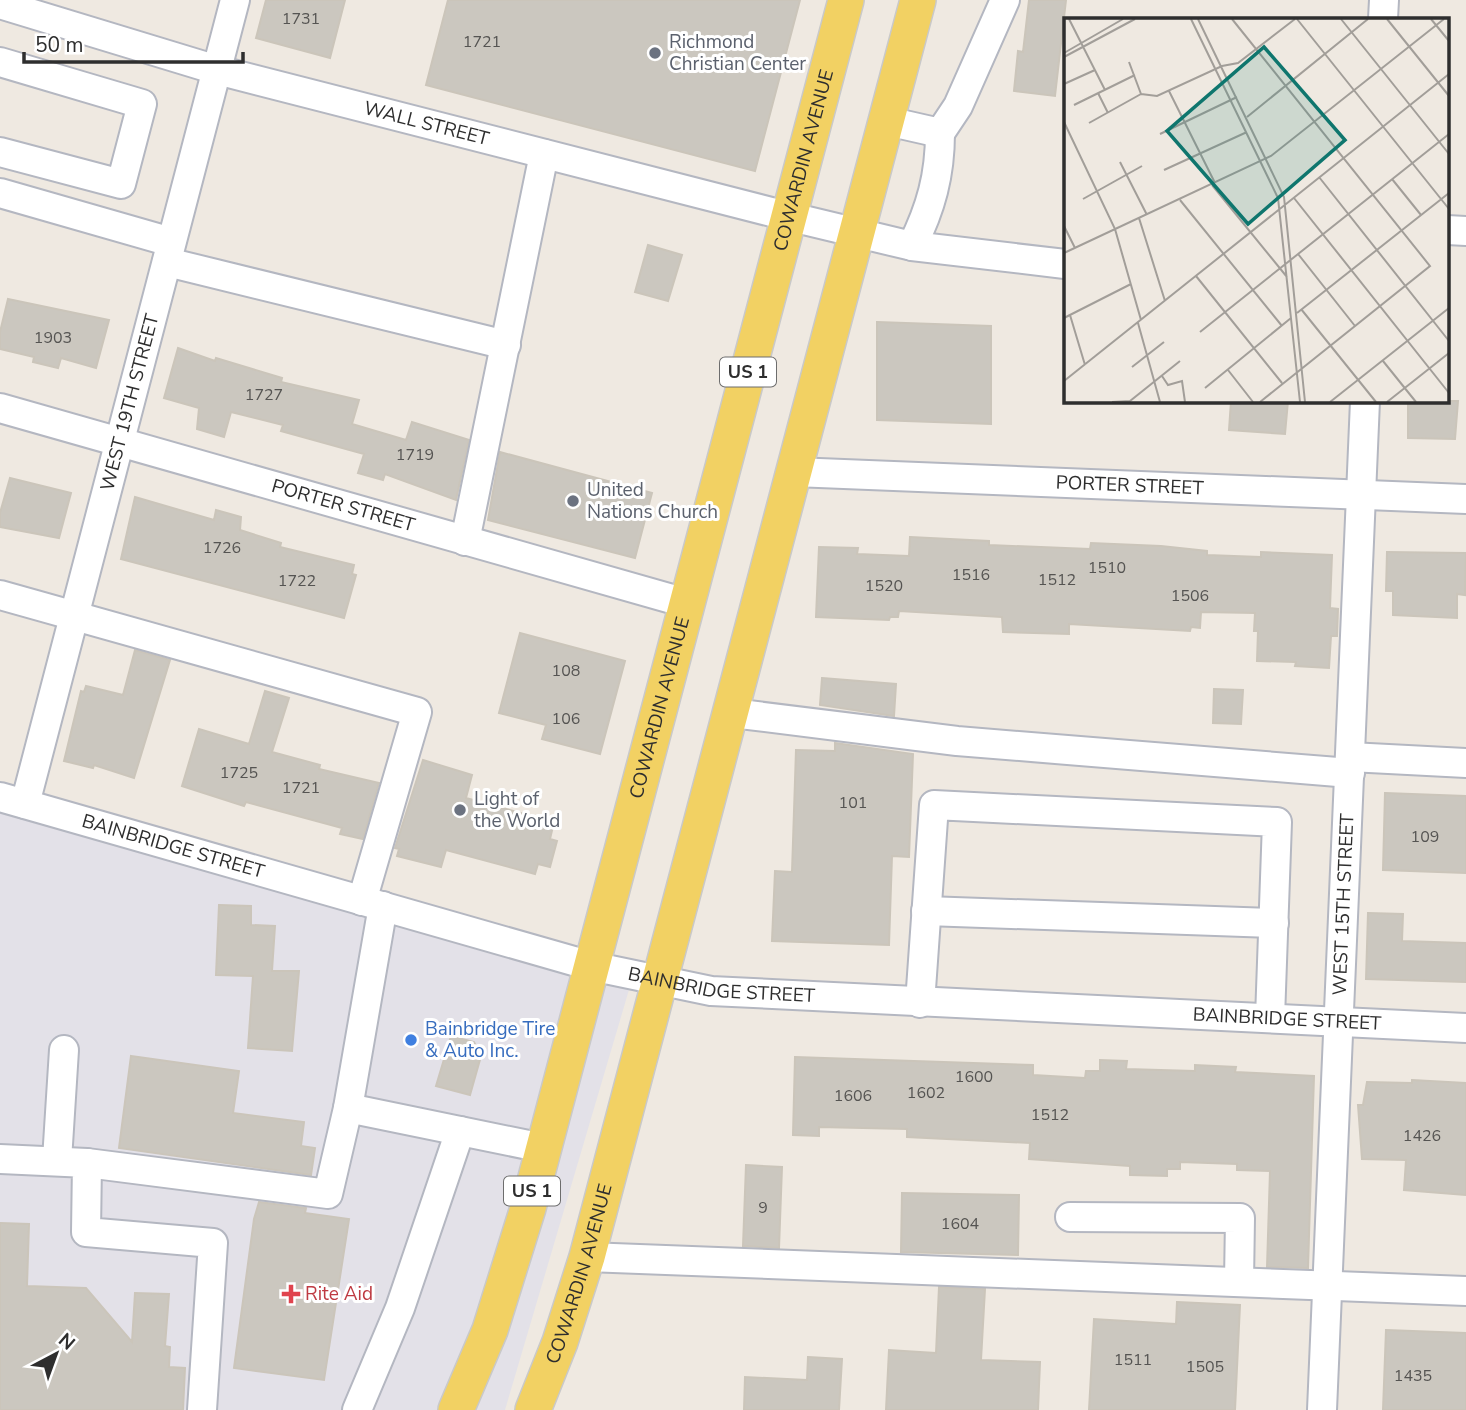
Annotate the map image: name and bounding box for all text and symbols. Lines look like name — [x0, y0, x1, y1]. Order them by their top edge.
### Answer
house number: 1731 — [282, 8, 320, 30]
inset map — [1064, 18, 1448, 402]
scale bar — [24, 21, 243, 65]
place label: Richmond Christian Center — [669, 29, 806, 77]
text: 50 m — [35, 31, 84, 59]
house number: 1721 — [463, 31, 501, 53]
marker: Richmond Christian Center — [647, 45, 663, 61]
street label: COWARDIN AVENUE — [767, 67, 840, 254]
street label: WALL STREET — [361, 95, 492, 152]
street label: WEST 19TH STREET — [94, 311, 166, 494]
house number: 1903 — [34, 327, 72, 349]
road number: US 1 — [720, 358, 776, 386]
house number: 1727 — [245, 384, 283, 406]
house number: 1719 — [396, 444, 434, 466]
street label: PORTER STREET — [1055, 470, 1205, 501]
street label: PORTER STREET — [269, 473, 419, 538]
place label: United Nations Church — [587, 477, 718, 525]
marker: United Nations Church — [565, 493, 581, 509]
house number: 1726 — [203, 537, 241, 559]
house number: 1510 — [1088, 557, 1126, 579]
house number: 1516 — [952, 564, 990, 586]
house number: 1512 — [1038, 569, 1076, 591]
house number: 1722 — [278, 570, 316, 592]
house number: 1520 — [865, 575, 903, 597]
house number: 1506 — [1171, 585, 1209, 607]
street label: COWARDIN AVENUE — [623, 614, 696, 801]
house number: 108 — [552, 660, 580, 682]
house number: 106 — [552, 708, 580, 730]
house number: 1725 — [220, 762, 258, 784]
house number: 1721 — [282, 777, 320, 799]
place label: Light of the World — [474, 786, 560, 834]
house number: 101 — [839, 792, 867, 814]
marker: Light of the World — [452, 802, 468, 818]
street label: BAINBRIDGE STREET — [79, 808, 268, 885]
street label: WEST 15TH STREET — [1327, 812, 1360, 996]
house number: 109 — [1411, 826, 1439, 848]
street label: BAINBRIDGE STREET — [625, 961, 816, 1009]
street label: BAINBRIDGE STREET — [1192, 1002, 1383, 1037]
place label: Bainbridge Tire & Auto Inc. — [425, 1016, 555, 1064]
marker: Bainbridge Tire & Auto Inc. — [403, 1032, 419, 1048]
house number: 1600 — [955, 1066, 993, 1088]
house number: 1602 — [907, 1082, 945, 1104]
house number: 1606 — [834, 1085, 872, 1107]
house number: 1512 — [1031, 1104, 1069, 1126]
house number: 1426 — [1403, 1125, 1441, 1147]
road number: US 1 — [504, 1176, 560, 1206]
street label: COWARDIN AVENUE — [540, 1181, 619, 1368]
house number: 9 — [758, 1197, 768, 1219]
house number: 1604 — [941, 1213, 980, 1235]
place label: Rite Aid — [305, 1281, 373, 1307]
marker: Rite Aid — [283, 1286, 299, 1302]
north arrow — [21, 1319, 91, 1389]
text: N — [53, 1327, 80, 1356]
house number: 1511 — [1114, 1349, 1152, 1371]
house number: 1505 — [1186, 1356, 1224, 1378]
house number: 1435 — [1394, 1365, 1432, 1387]

